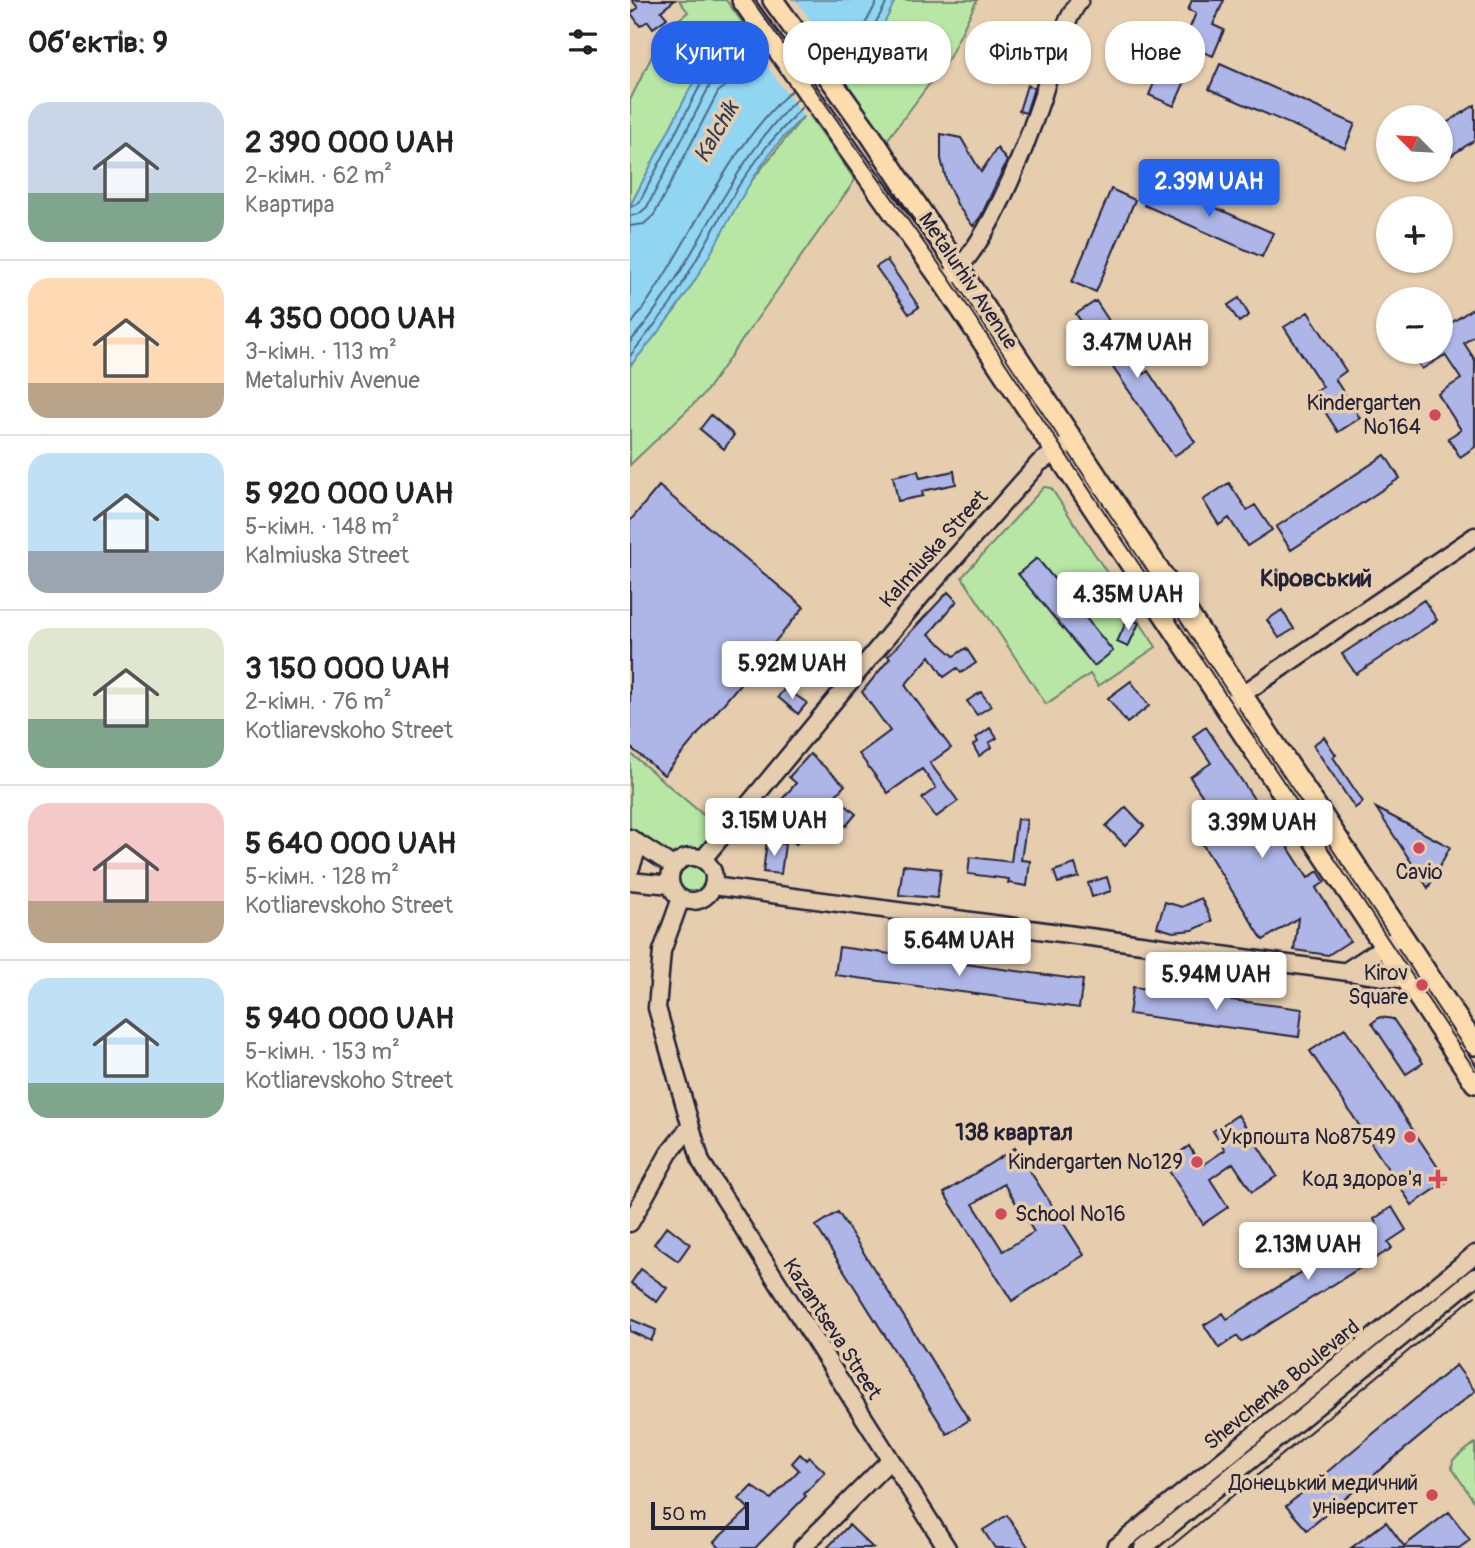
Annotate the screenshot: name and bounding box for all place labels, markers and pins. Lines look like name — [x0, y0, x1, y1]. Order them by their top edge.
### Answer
pin: 2.39M UAH — [1129, 160, 1289, 219]
pin: 3.47M UAH — [1057, 320, 1217, 380]
place label: Kindergarten №164 — [1306, 390, 1421, 441]
marker: Kindergarten №164 — [1427, 407, 1443, 423]
pin: 4.35M UAH — [1048, 572, 1208, 632]
pin: 5.92M UAH — [712, 642, 872, 701]
pin: 3.15M UAH — [694, 798, 854, 858]
pin: 3.39M UAH — [1182, 800, 1342, 860]
marker: Cavio — [1411, 840, 1427, 856]
place label: Cavio — [1395, 859, 1443, 886]
pin: 5.64M UAH — [879, 918, 1039, 978]
pin: 5.94M UAH — [1136, 953, 1296, 1012]
place label: Kirov Square — [1348, 960, 1409, 1011]
marker: Kirov Square — [1414, 977, 1430, 993]
place label: Укрпошта №87549 — [1219, 1124, 1396, 1151]
marker: Укрпошта №87549 — [1402, 1129, 1418, 1145]
place label: Kindergarten №129 — [1008, 1149, 1183, 1176]
marker: Kindergarten №129 — [1189, 1154, 1205, 1170]
place label: Код здоров'я — [1302, 1166, 1422, 1193]
marker: Код здоров'я — [1428, 1169, 1448, 1189]
place label: School №16 — [1015, 1201, 1126, 1228]
marker: School №16 — [993, 1206, 1009, 1222]
pin: 2.13M UAH — [1228, 1222, 1388, 1282]
place label: Донецький медичний університет — [1228, 1470, 1418, 1521]
marker: Донецький медичний університет — [1424, 1487, 1440, 1503]

